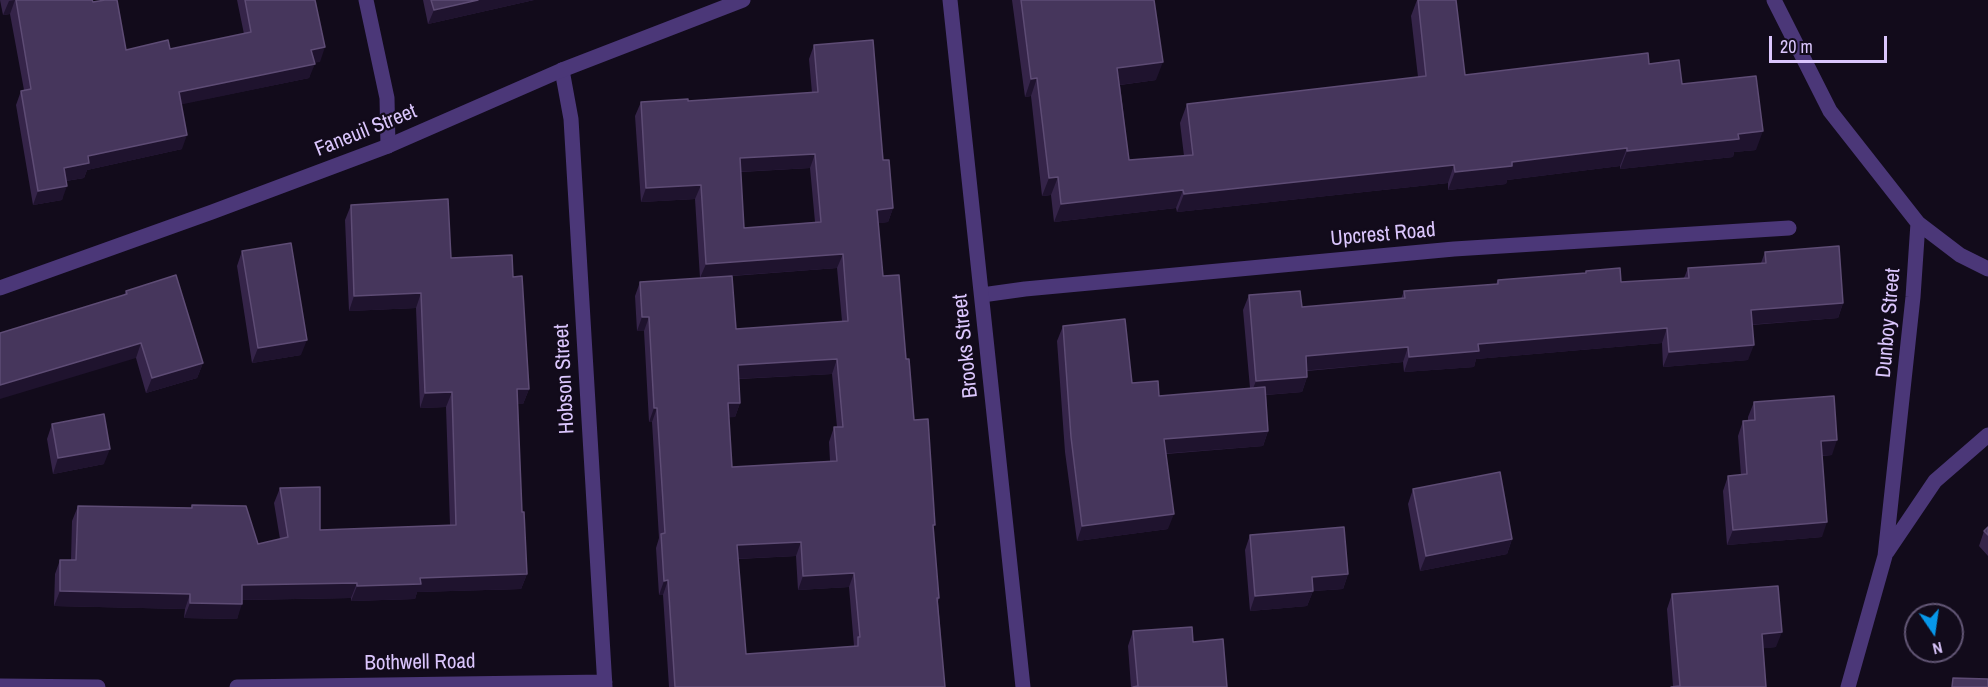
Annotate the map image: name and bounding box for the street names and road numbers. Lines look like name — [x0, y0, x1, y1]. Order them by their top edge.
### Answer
street label: Faneuil Street — [312, 99, 420, 163]
street label: Upcrest Road — [1329, 218, 1437, 252]
street label: Dunboy Street — [1872, 267, 1906, 379]
street label: Brooks Street — [948, 293, 984, 399]
street label: Hobson Street — [550, 323, 580, 435]
street label: Bothwell Road — [364, 649, 476, 677]

